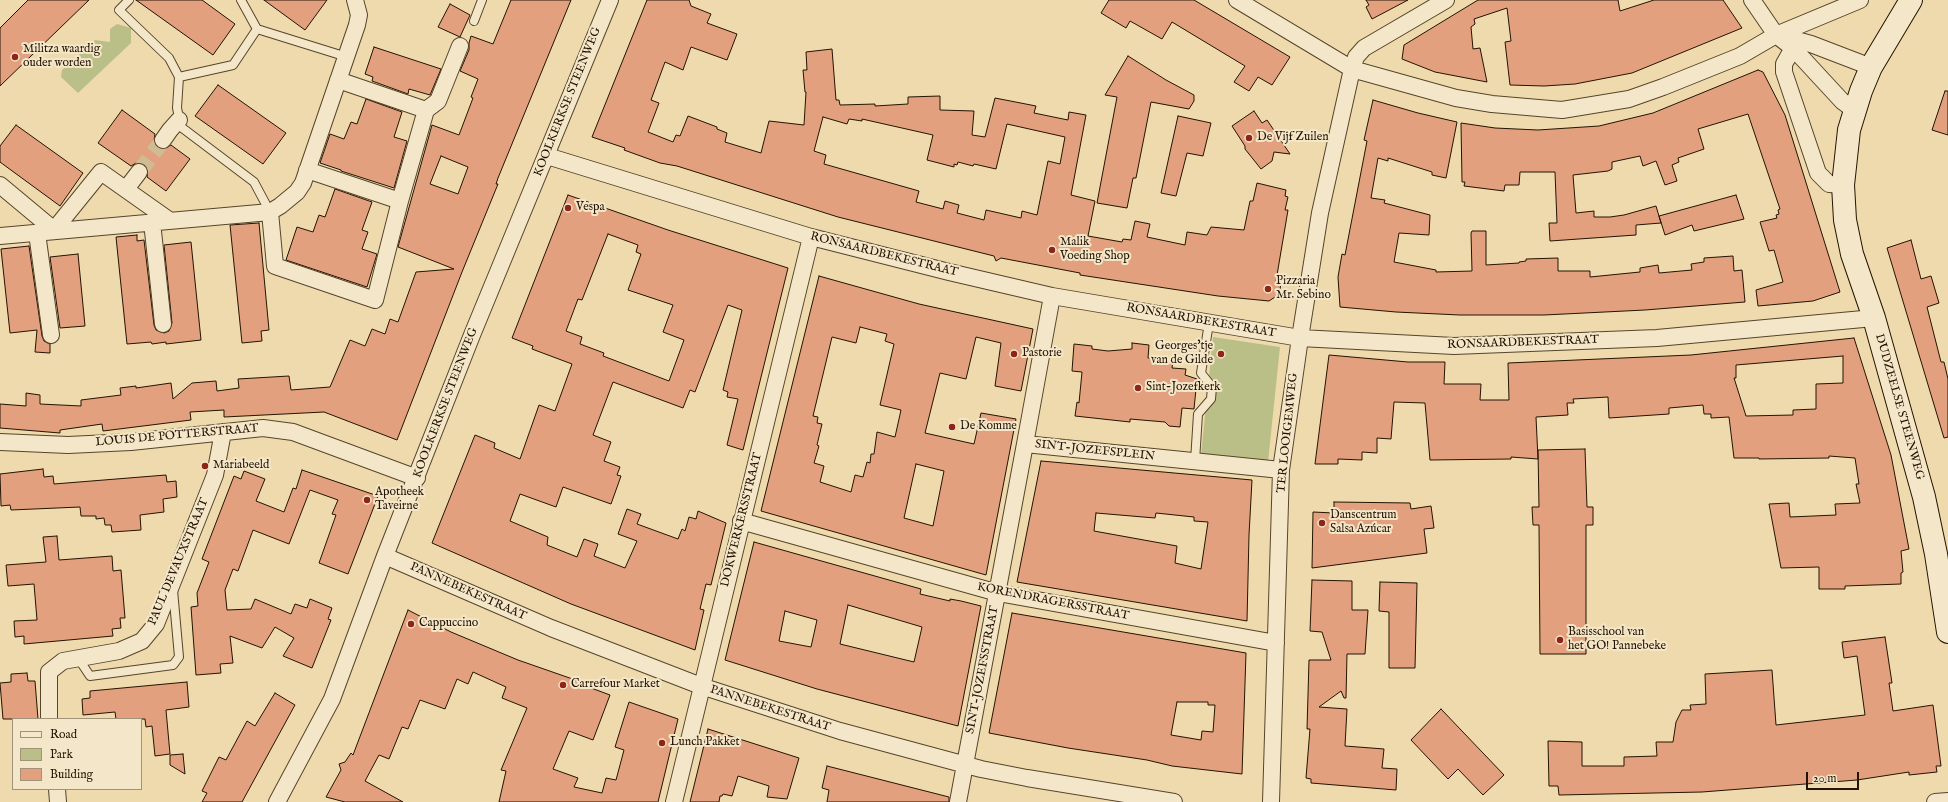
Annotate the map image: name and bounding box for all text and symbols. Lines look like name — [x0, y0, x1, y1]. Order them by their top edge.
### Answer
street label: KOOLKERKSE STEENWEG — [531, 25, 605, 179]
place label: Militza waardig ouder worden — [23, 43, 100, 71]
marker: Militza waardig ouder worden — [10, 52, 20, 62]
place label: De Vijf Zuilen — [1257, 131, 1329, 145]
marker: De Vijf Zuilen — [1244, 133, 1254, 143]
place label: Vespa — [576, 201, 605, 215]
marker: Vespa — [563, 203, 573, 213]
street label: RONSAARDBEKESTRAAT — [809, 230, 959, 280]
place label: Malik Voeding Shop — [1060, 236, 1130, 264]
marker: Malik Voeding Shop — [1047, 245, 1057, 255]
place label: Pizzaria Mr. Sebino — [1276, 275, 1331, 303]
marker: Pizzaria Mr. Sebino — [1263, 284, 1273, 294]
street label: RONSAARDBEKESTRAAT — [1125, 301, 1277, 341]
street label: KOOLKERKSE STEENWEG — [411, 326, 481, 480]
street label: DUDZEELSE STEENWEG — [1871, 332, 1927, 482]
street label: RONSAARDBEKESTRAAT — [1447, 333, 1599, 353]
place label: Georges'tje van de Gilde — [1151, 340, 1213, 368]
place label: Pastorie — [1022, 347, 1062, 361]
marker: Pastorie — [1009, 349, 1019, 359]
marker: Georges'tje van de Gilde — [1216, 349, 1226, 359]
street label: TER LOOIGEMWEG — [1275, 372, 1301, 494]
place label: Sint-Jozefkerk — [1146, 381, 1221, 395]
marker: Sint-Jozefkerk — [1133, 383, 1143, 393]
place label: De Komme — [960, 420, 1017, 434]
street label: LOUIS DE POTTERSTRAAT — [95, 422, 259, 450]
marker: De Komme — [947, 422, 957, 432]
street label: SINT-JOZEFSPLEIN — [1034, 438, 1156, 464]
street label: DOKWERKERSSTRAAT — [718, 451, 766, 589]
place label: Mariabeeld — [213, 459, 269, 473]
marker: Mariabeeld — [200, 461, 210, 471]
place label: Apotheek Taveirne — [375, 486, 424, 514]
marker: Apotheek Taveirne — [362, 495, 372, 505]
street label: PAUL DEVAUXSTRAAT — [146, 496, 212, 628]
place label: Danscentrum Salsa Azúcar — [1330, 509, 1396, 537]
marker: Danscentrum Salsa Azúcar — [1317, 518, 1327, 528]
street label: PANNEBEKESTRAAT — [408, 560, 528, 624]
street label: KORENDRAGERSSTRAAT — [976, 580, 1130, 624]
street label: SINT-JOZEFSSTRAAT — [964, 605, 1002, 735]
place label: Cappuccino — [419, 617, 478, 631]
marker: Cappuccino — [406, 619, 416, 629]
place label: Basisschool van het GO! Pannebeke — [1568, 626, 1666, 654]
marker: Basisschool van het GO! Pannebeke — [1555, 635, 1565, 645]
place label: Carrefour Market — [571, 678, 660, 692]
marker: Carrefour Market — [558, 680, 568, 690]
street label: PANNEBEKESTRAAT — [708, 683, 832, 735]
legend — [12, 718, 142, 790]
text: Road — [50, 727, 77, 742]
place label: Lunch Pakket — [670, 736, 740, 750]
marker: Lunch Pakket — [657, 738, 667, 748]
text: Park — [50, 747, 73, 762]
scale bar — [1808, 764, 1861, 790]
text: Building — [50, 767, 93, 782]
text: 20 m — [1813, 771, 1836, 786]

